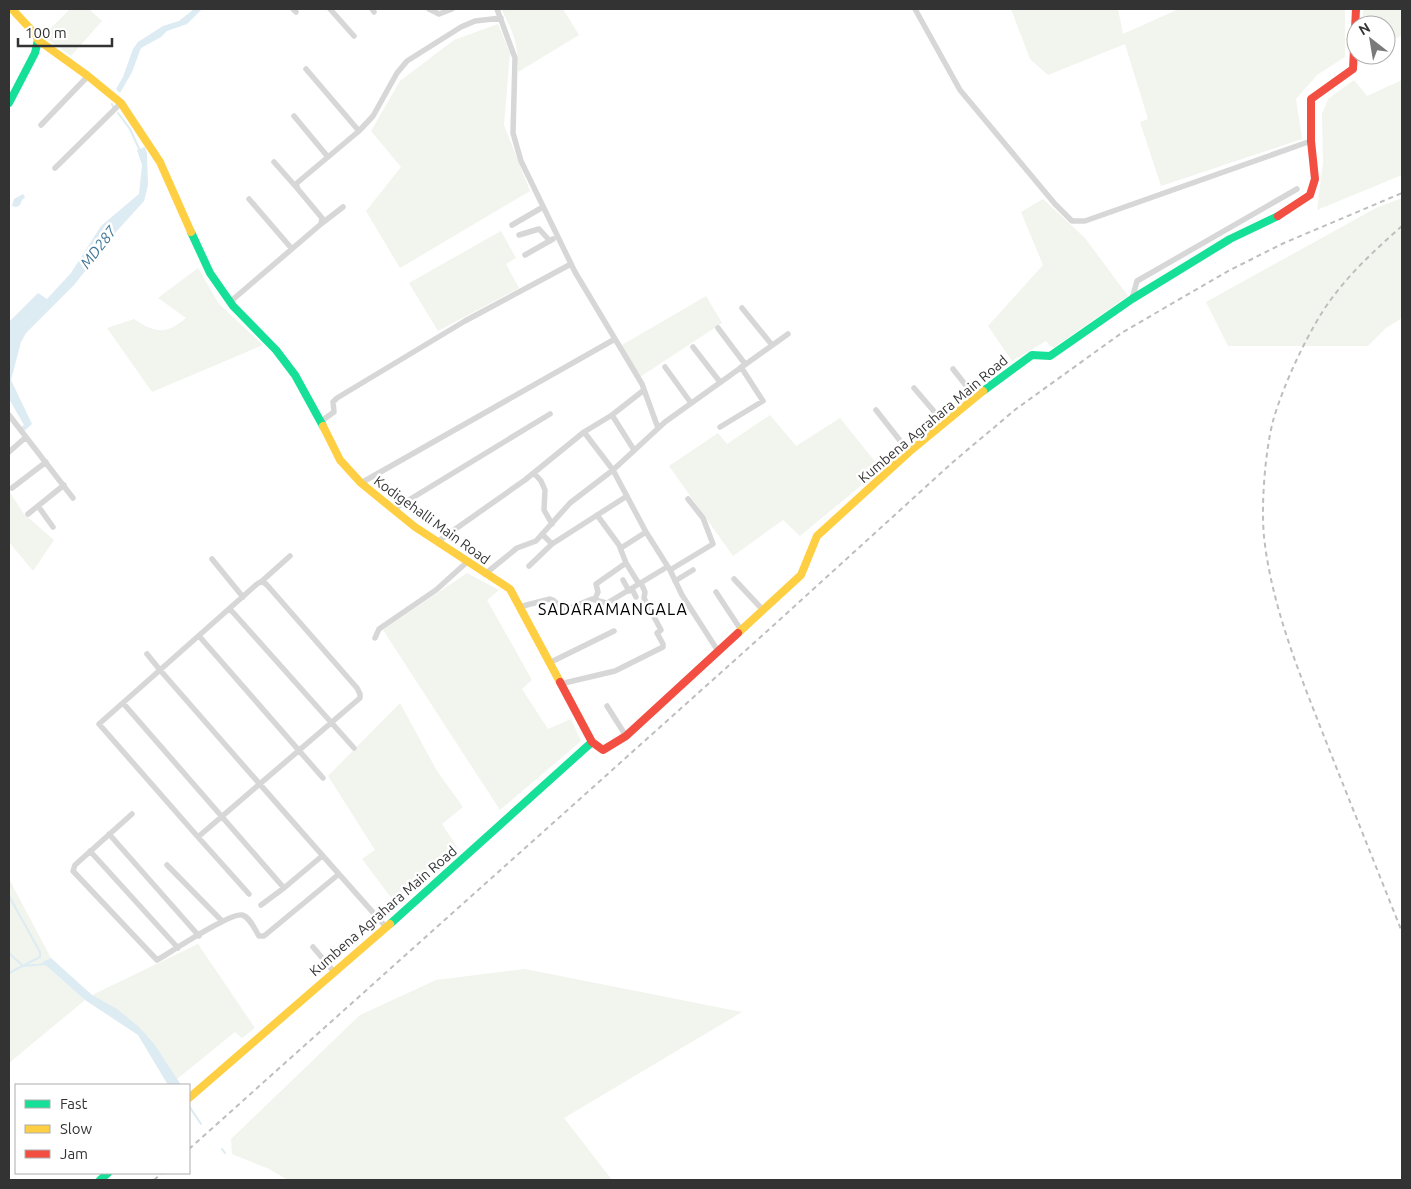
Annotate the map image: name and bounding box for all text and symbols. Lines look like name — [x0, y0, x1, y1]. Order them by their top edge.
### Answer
scale bar — [18, 15, 111, 47]
north arrow — [1346, 15, 1396, 65]
text: N — [1356, 19, 1373, 38]
text: 100 m — [25, 24, 67, 41]
water label: MD287 — [76, 222, 120, 271]
street label: Kumbena Agrahara Main Road — [855, 352, 1011, 486]
street label: Kodigehalli Main Road — [371, 473, 493, 567]
district label: SADARAMANGALA — [538, 600, 688, 618]
street label: Kumbena Agrahara Main Road — [306, 843, 460, 979]
legend — [15, 1084, 190, 1174]
text: Fast — [60, 1095, 88, 1112]
text: Slow — [60, 1120, 93, 1137]
text: Jam — [60, 1145, 88, 1162]

